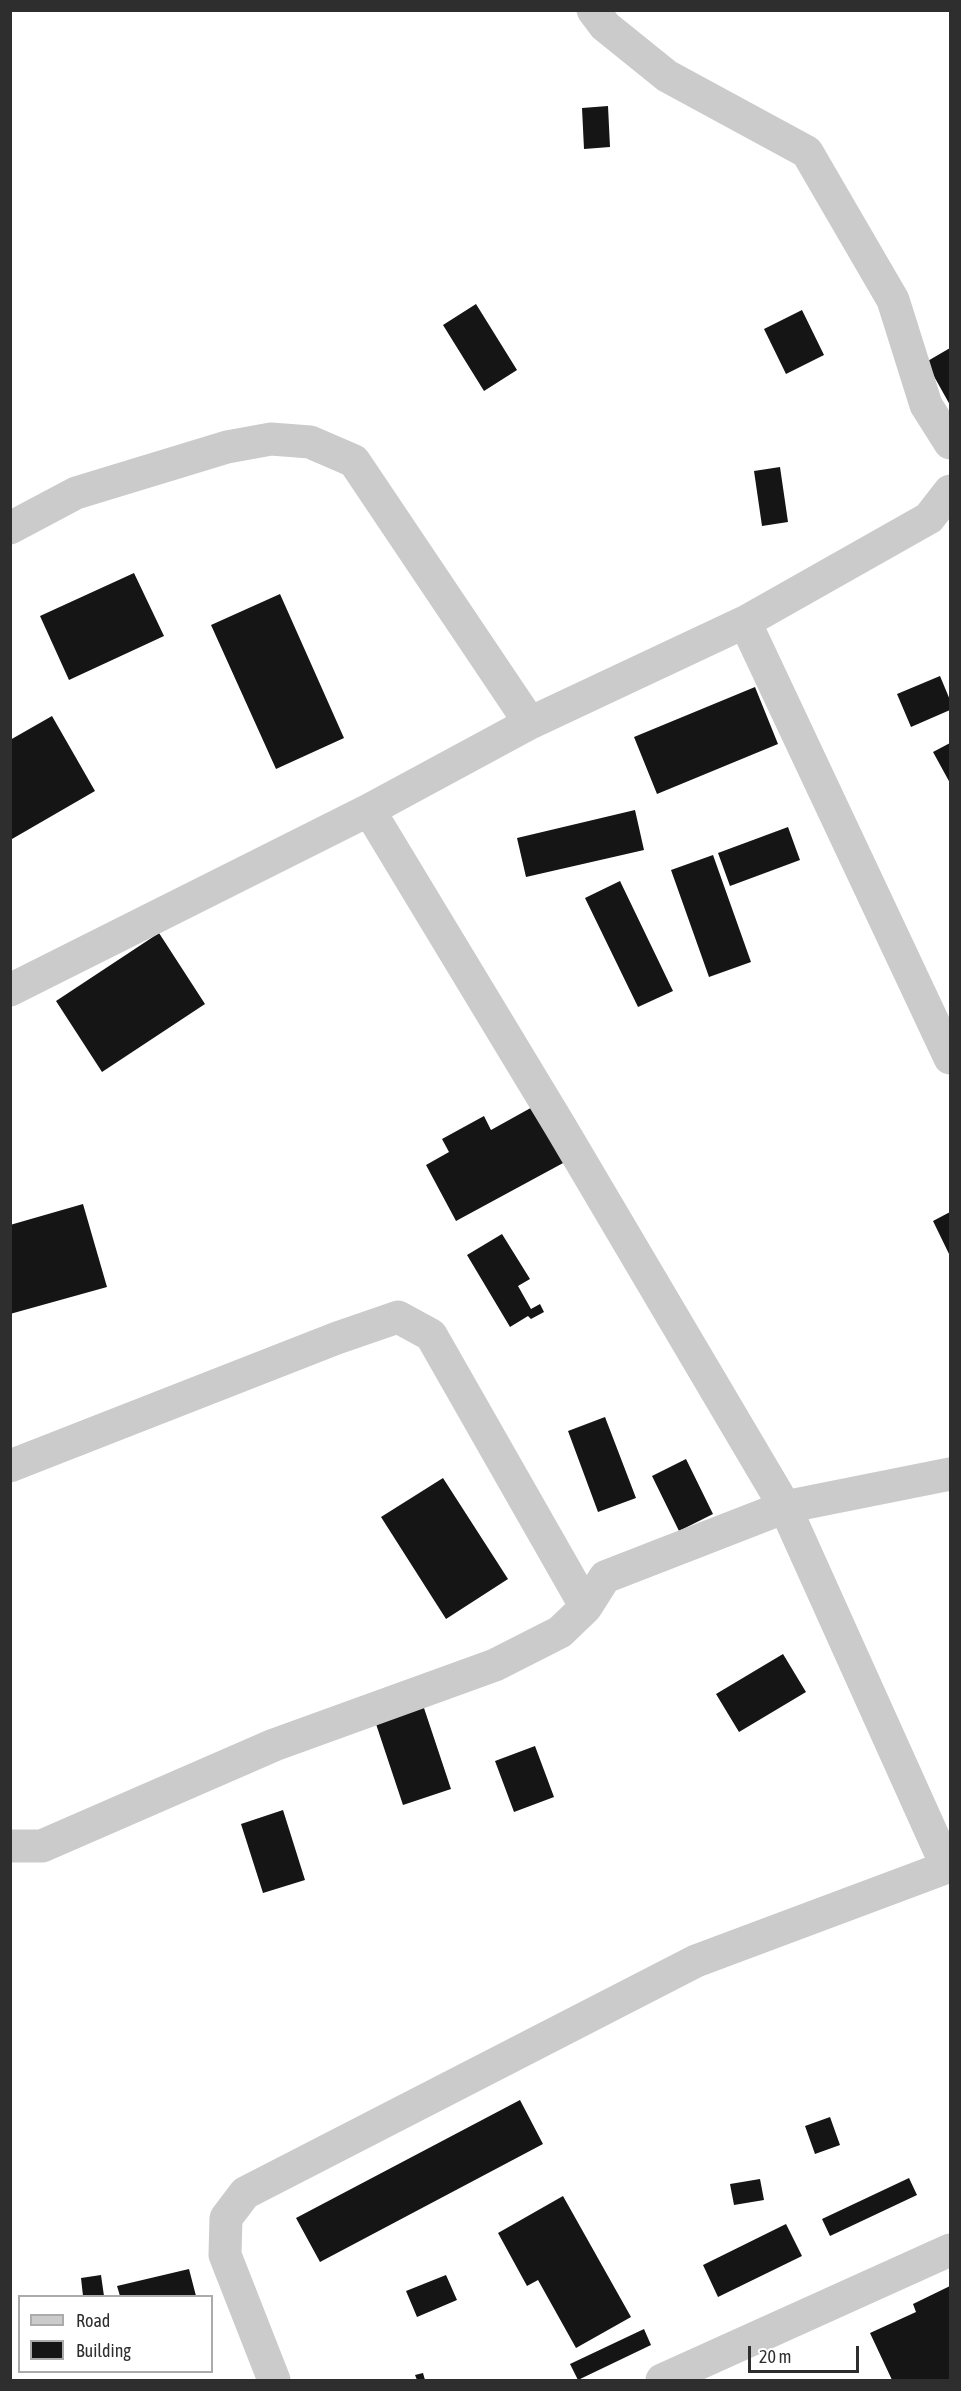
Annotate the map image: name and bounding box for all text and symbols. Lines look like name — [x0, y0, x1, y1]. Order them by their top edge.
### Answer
legend — [18, 2295, 213, 2373]
text: Road — [76, 2310, 110, 2331]
scale bar — [751, 2334, 862, 2372]
text: Building — [76, 2340, 131, 2361]
text: 20 m — [759, 2346, 791, 2367]

